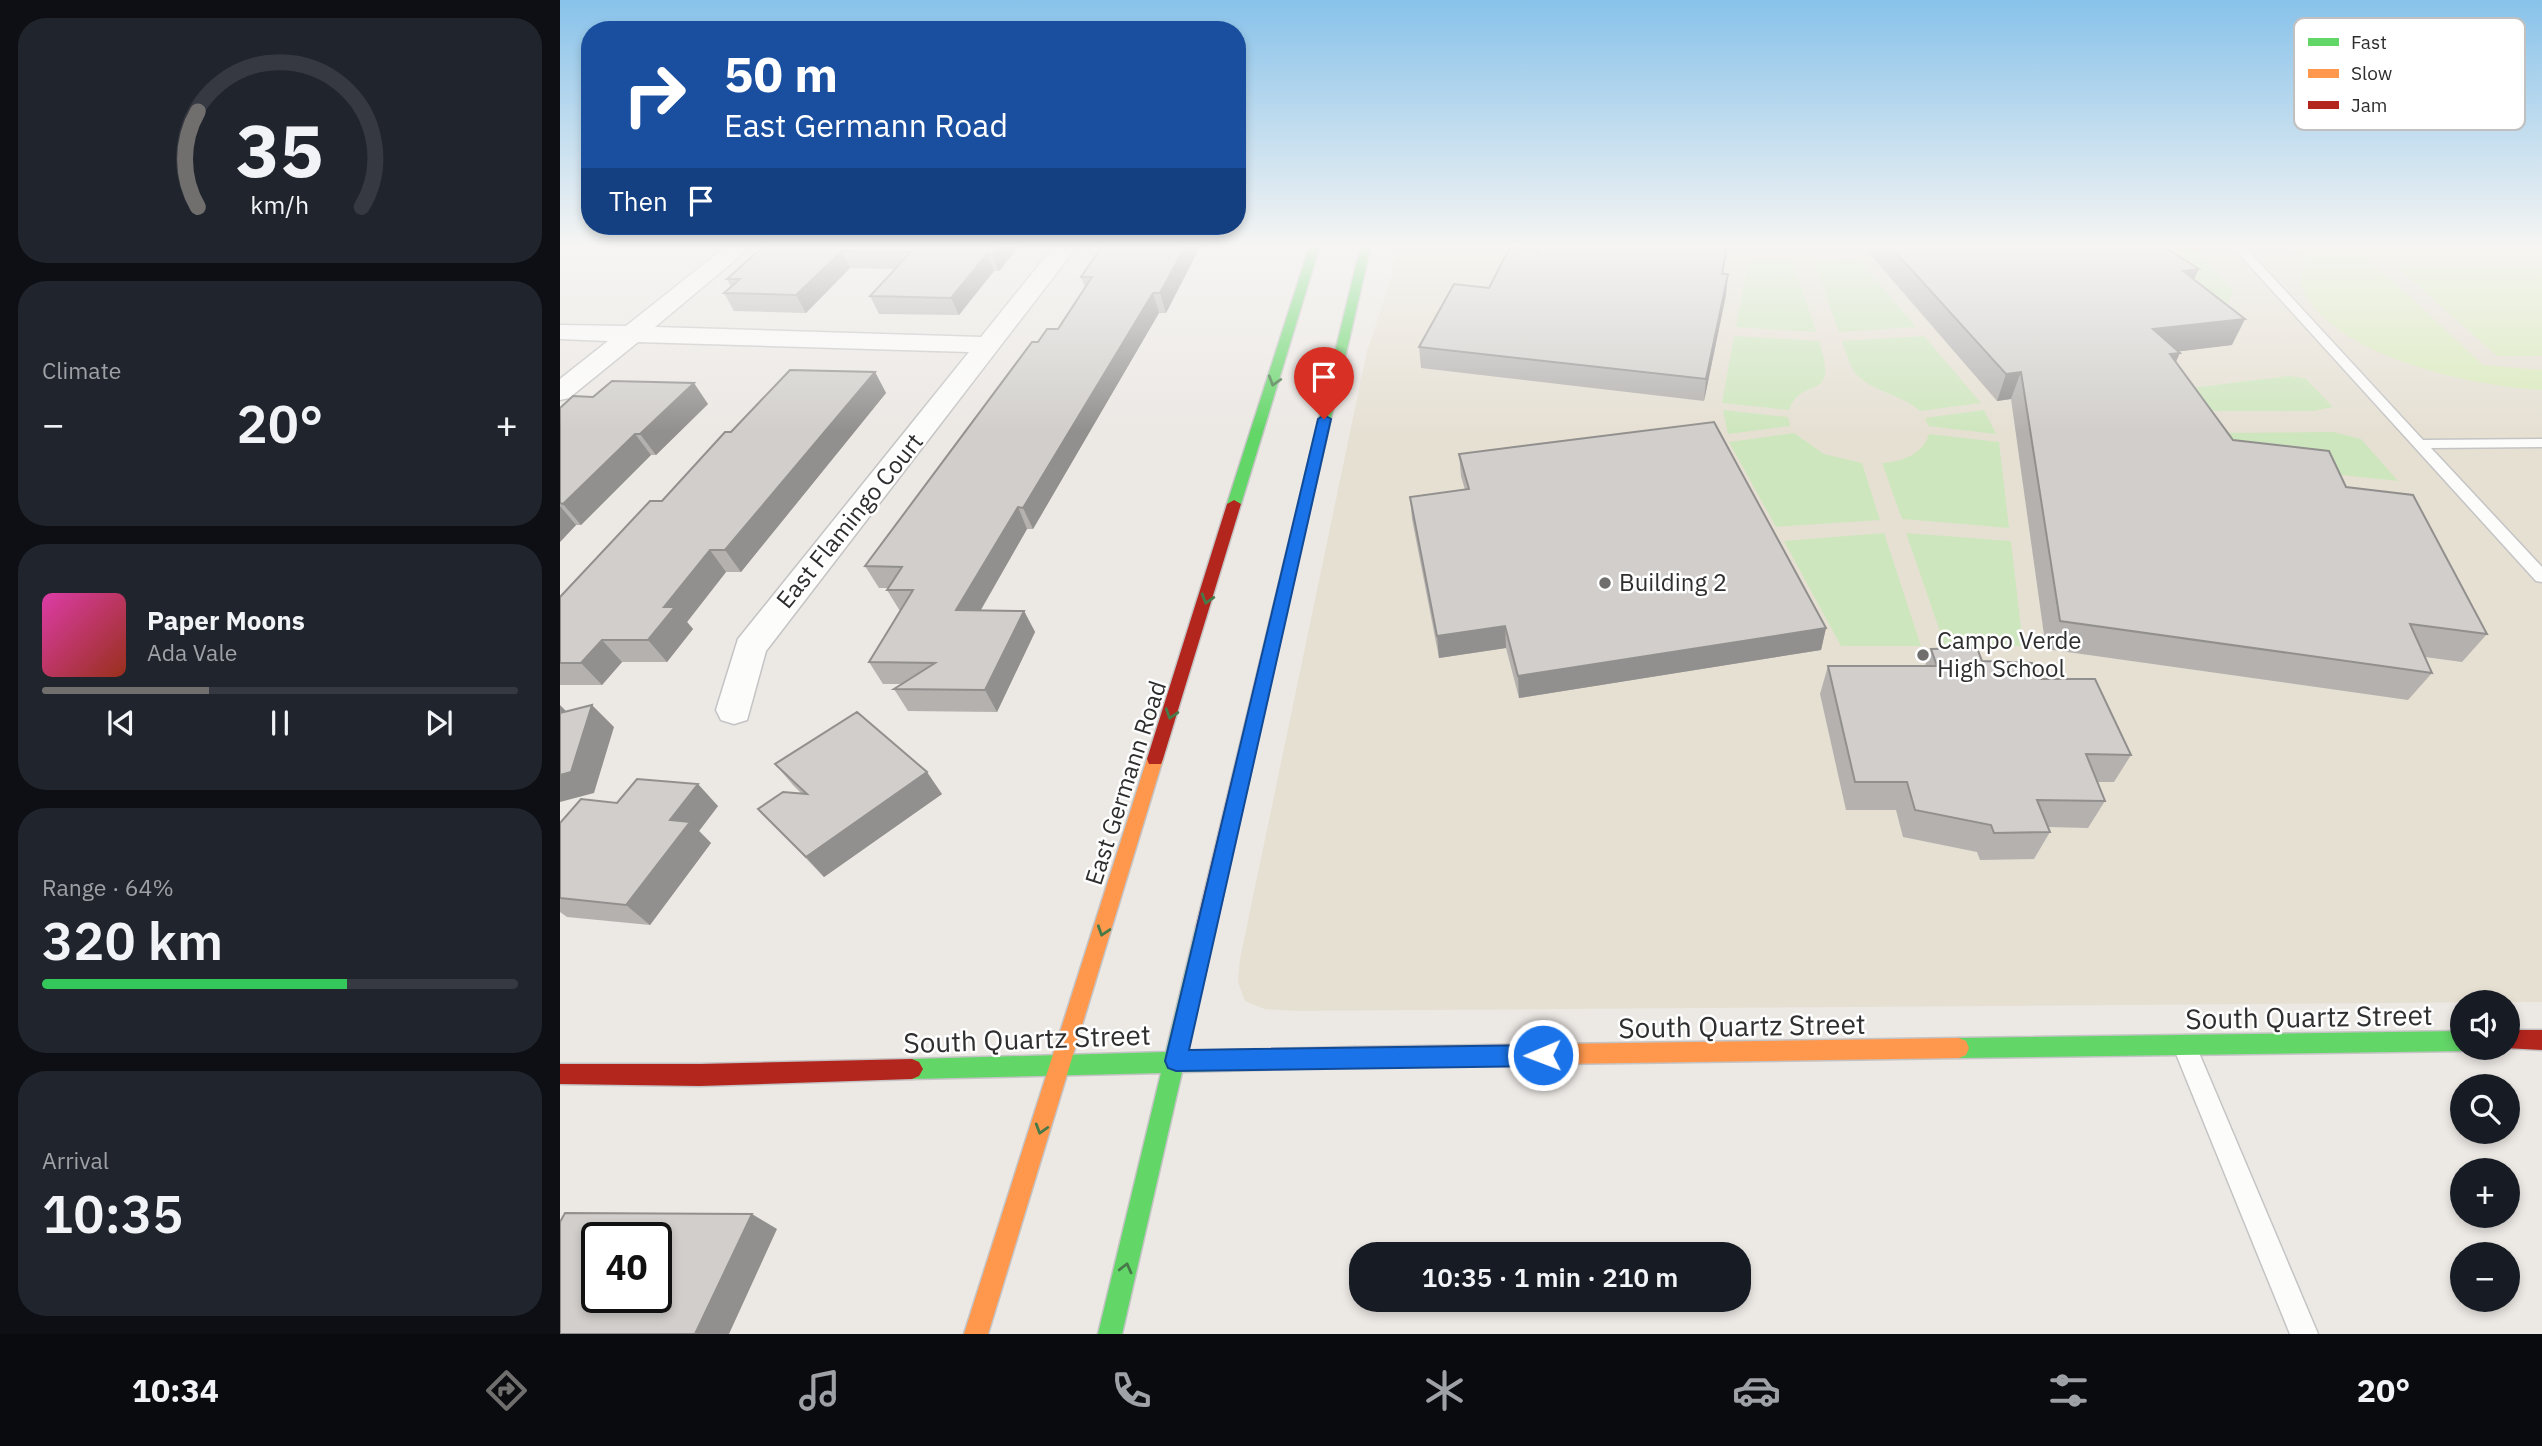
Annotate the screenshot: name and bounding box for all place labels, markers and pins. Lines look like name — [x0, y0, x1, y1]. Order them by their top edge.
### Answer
pin — [1294, 347, 1354, 419]
place label: Building 2 — [1619, 566, 1727, 598]
marker: Building 2 — [1597, 575, 1613, 591]
place label: Campo Verde High School — [1937, 624, 2082, 684]
marker: Campo Verde High School — [1915, 647, 1931, 663]

